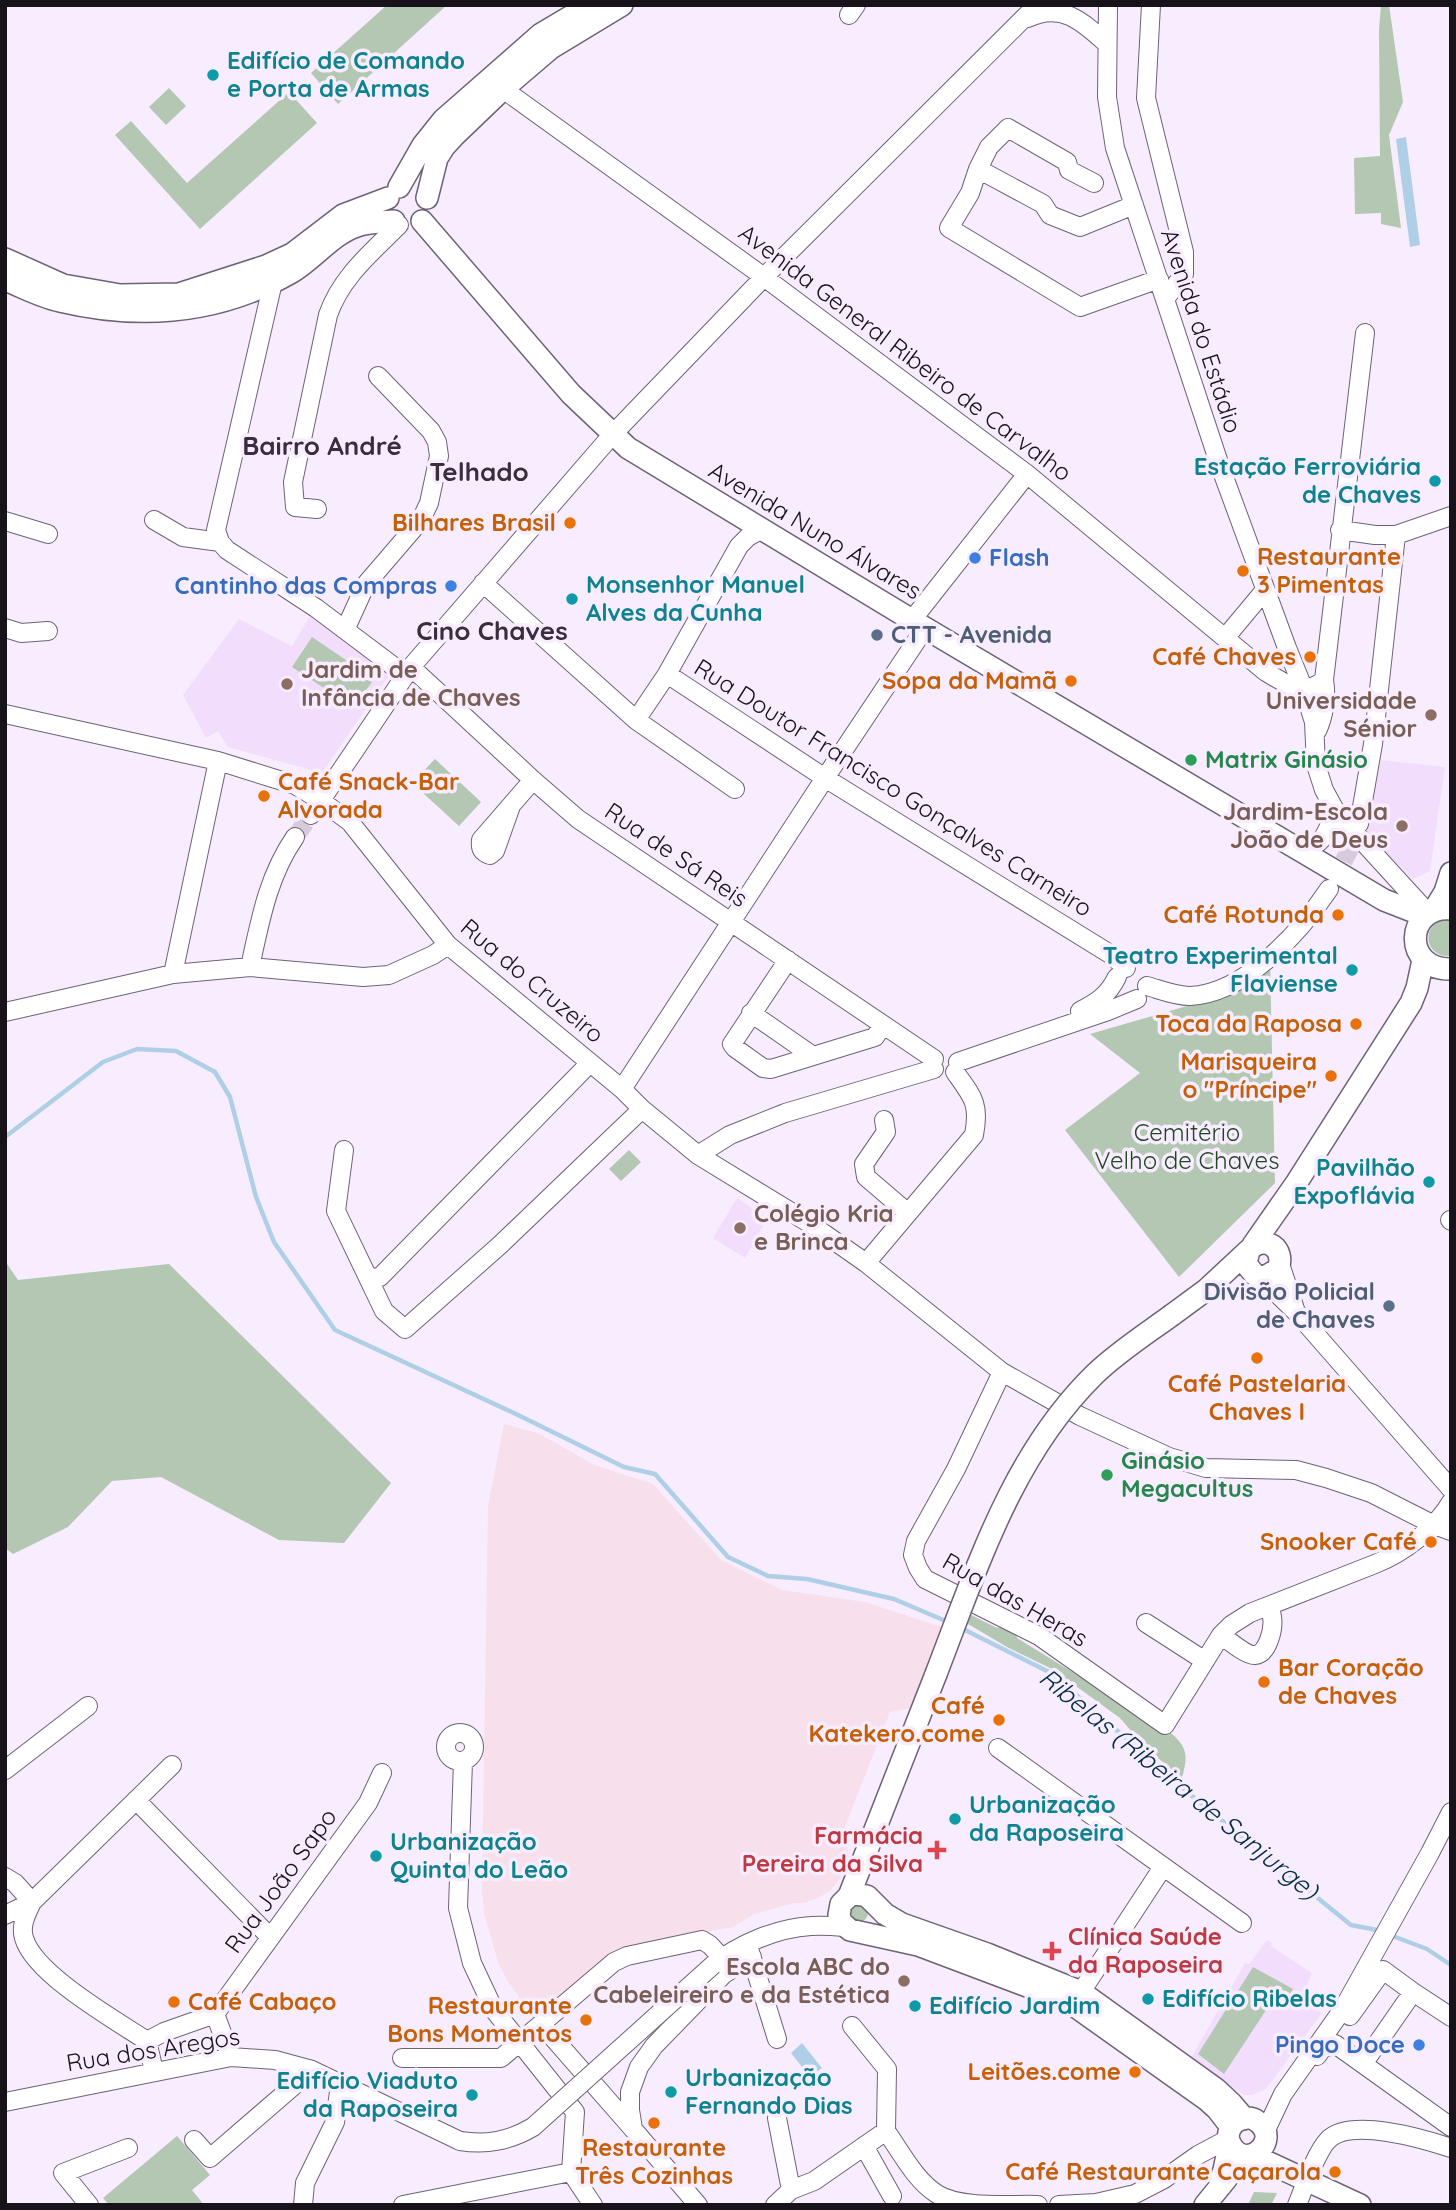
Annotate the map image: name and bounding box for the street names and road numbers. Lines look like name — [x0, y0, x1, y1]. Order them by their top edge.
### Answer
street label: Avenida General Ribeiro de Carvalho — [733, 217, 1078, 487]
street label: Avenida do Estádio — [1155, 225, 1249, 437]
street label: Avenida Nuno Álvares — [704, 455, 927, 606]
street label: Rua Doutor Francisco Gonçalves Carneiro — [689, 652, 1098, 923]
street label: Rua de Sá Reis — [599, 795, 754, 913]
street label: Rua do Cruzeiro — [455, 912, 610, 1049]
street label: Rua das Heras — [937, 1545, 1094, 1653]
street label: Rua João Sapo — [218, 1802, 343, 1959]
street label: Rua dos Aregos — [64, 2020, 242, 2078]

